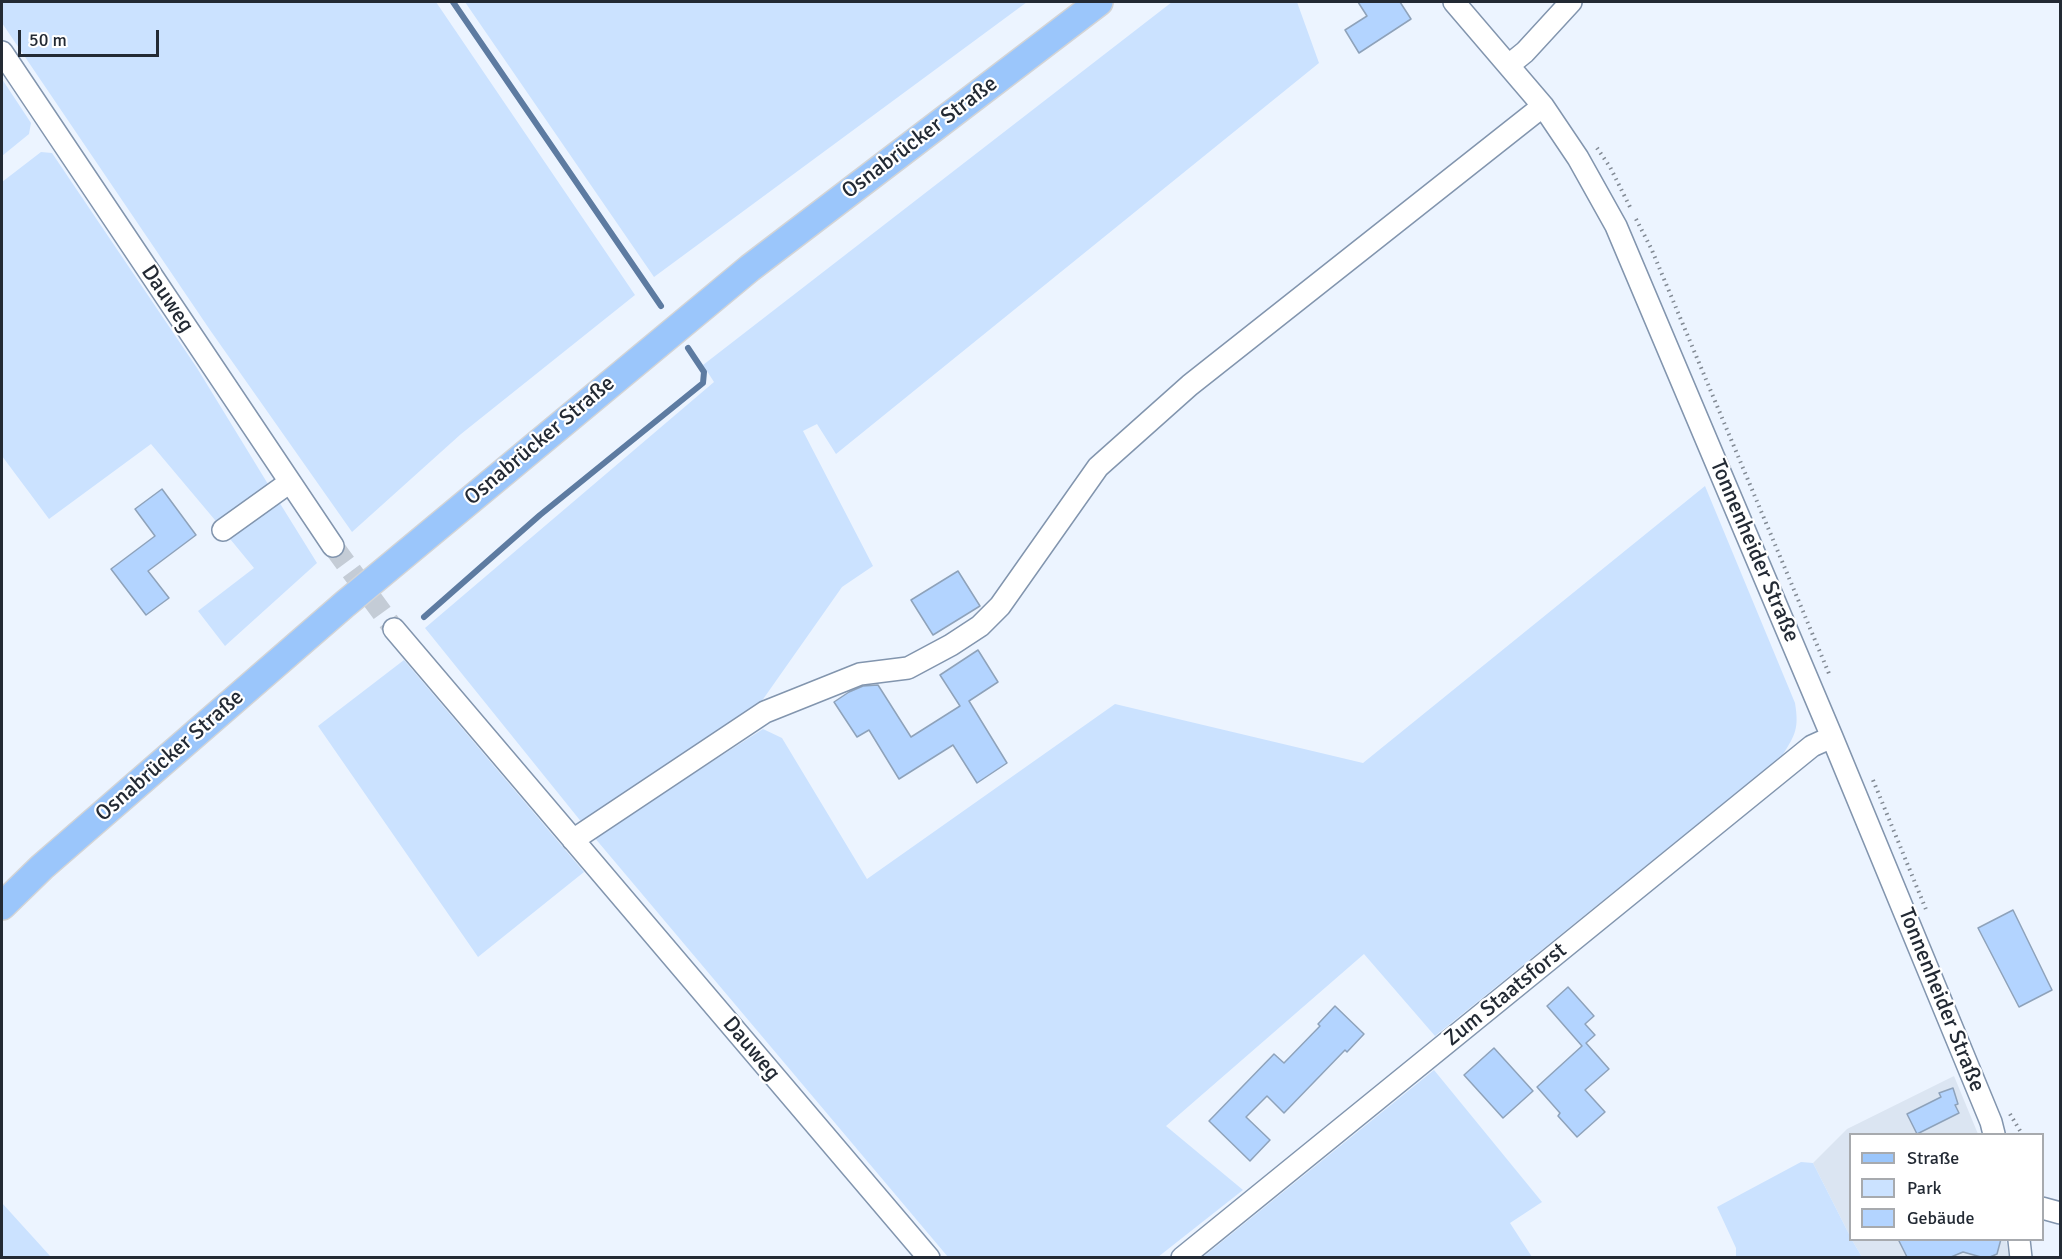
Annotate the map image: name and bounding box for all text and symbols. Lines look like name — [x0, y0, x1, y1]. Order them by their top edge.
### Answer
scale bar — [21, 18, 162, 56]
text: 50 m — [29, 29, 67, 51]
street label: Osnabrücker Straße — [837, 71, 1003, 205]
street label: Dauweg — [135, 260, 199, 338]
street label: Osnabrücker Straße — [460, 371, 620, 511]
street label: Tonnenheider Straße — [1704, 456, 1804, 646]
street label: Osnabrücker Straße — [91, 684, 249, 828]
street label: Tonnenheider Straße — [1892, 904, 1990, 1096]
street label: Zum Staatsforst — [1440, 938, 1572, 1052]
street label: Dauweg — [717, 1012, 785, 1086]
legend — [1849, 1133, 2044, 1241]
text: Straße — [1907, 1147, 1959, 1169]
text: Park — [1907, 1177, 1942, 1199]
text: Gebäude — [1907, 1207, 1975, 1229]

